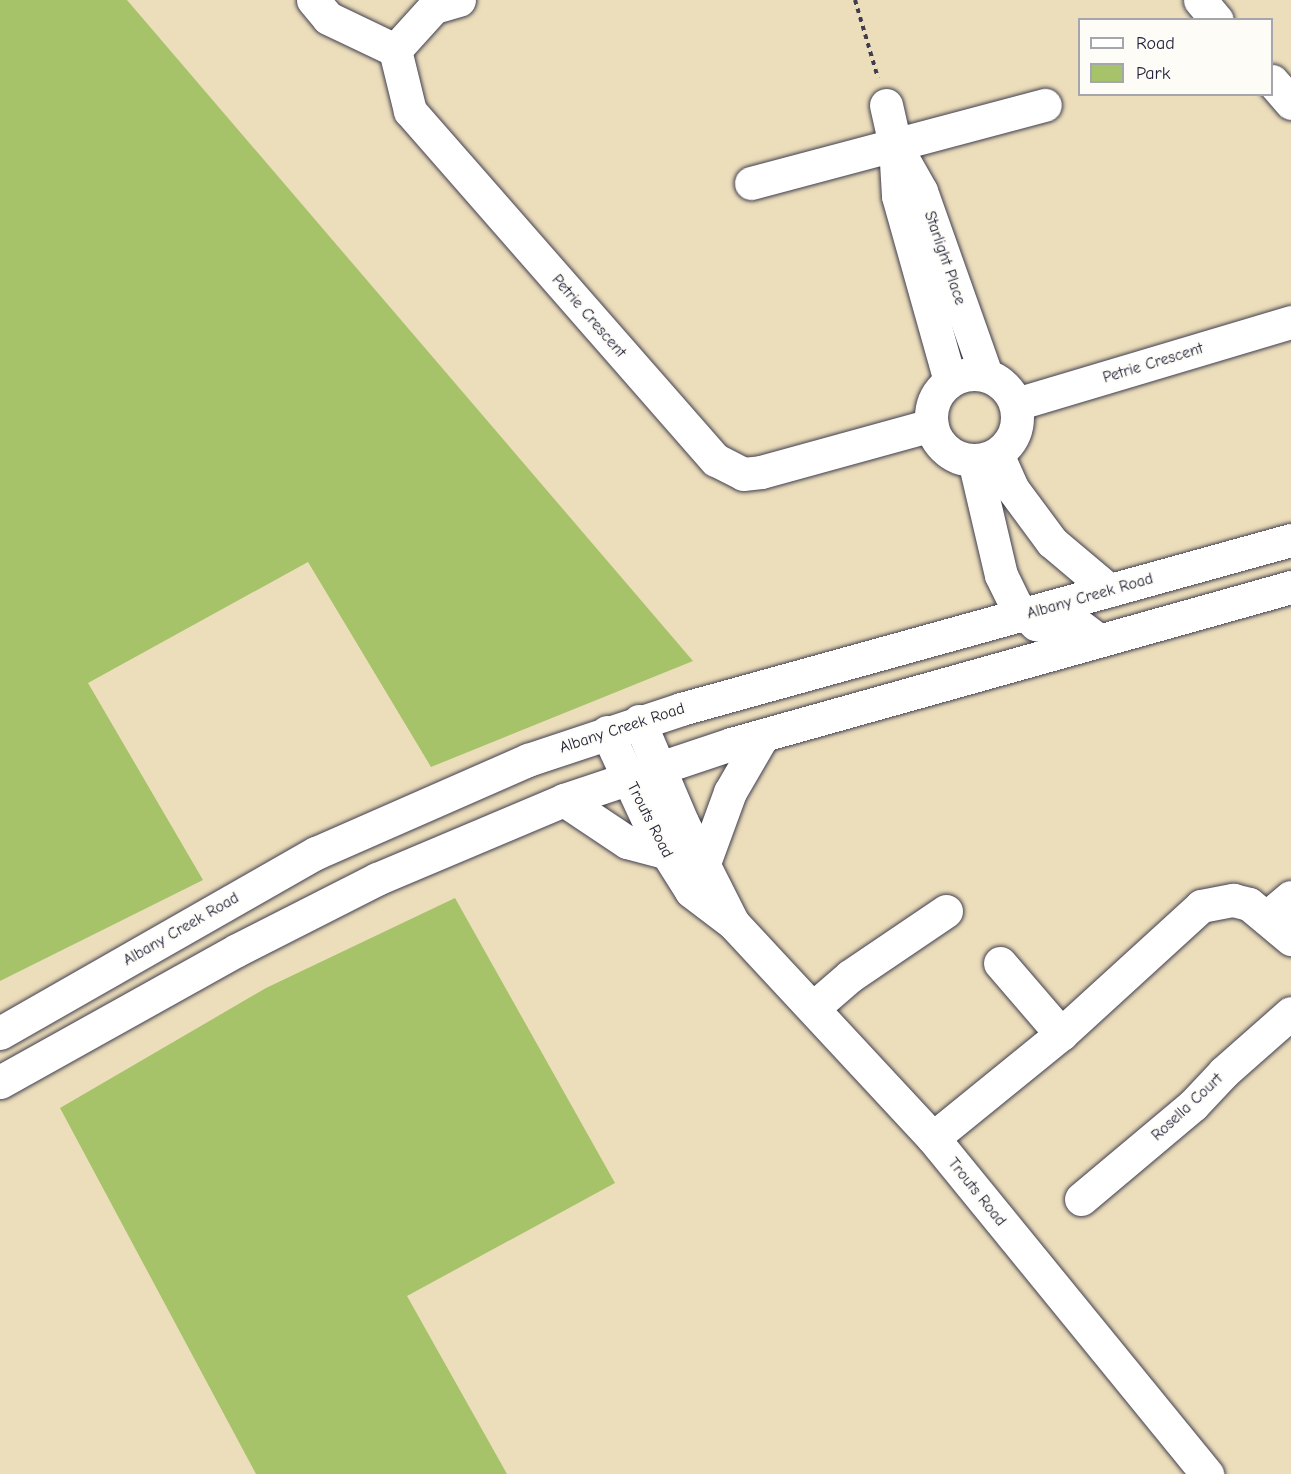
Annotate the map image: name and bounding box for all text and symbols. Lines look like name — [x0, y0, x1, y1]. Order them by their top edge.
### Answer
legend — [1078, 18, 1273, 96]
text: Road — [1136, 33, 1175, 54]
text: Park — [1136, 63, 1170, 84]
street label: Starlight Place — [920, 208, 970, 308]
street label: Petrie Crescent — [548, 271, 630, 361]
street label: Petrie Crescent — [1101, 339, 1205, 387]
street label: Albany Creek Road — [1025, 569, 1155, 623]
street label: Albany Creek Road — [557, 699, 687, 757]
street label: Trouts Road — [623, 779, 677, 861]
street label: Albany Creek Road — [120, 888, 242, 970]
street label: Rosella Court — [1147, 1069, 1227, 1145]
street label: Trouts Road — [944, 1154, 1010, 1230]

